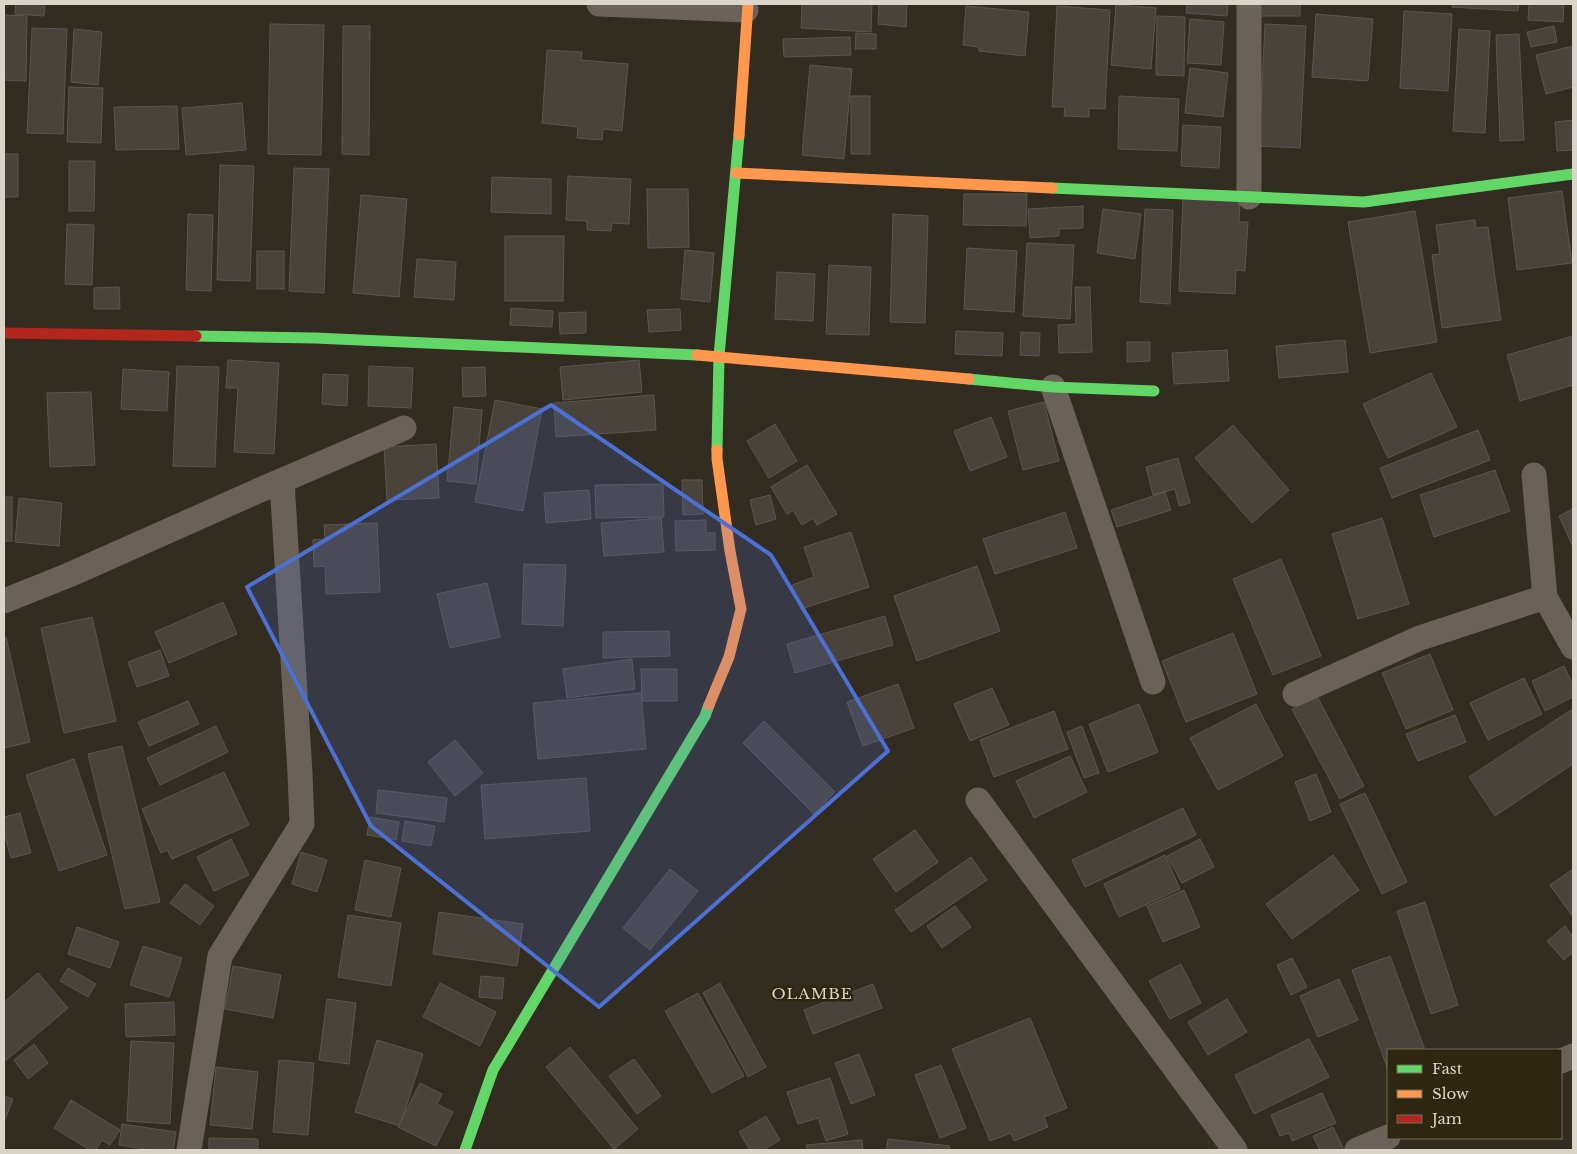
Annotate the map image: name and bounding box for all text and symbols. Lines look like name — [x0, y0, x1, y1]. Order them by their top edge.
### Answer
district label: OLAMBE — [771, 984, 853, 1003]
legend — [1387, 1049, 1562, 1139]
text: Fast — [1432, 1059, 1463, 1078]
text: Slow — [1432, 1084, 1469, 1103]
text: Jam — [1430, 1109, 1462, 1128]

